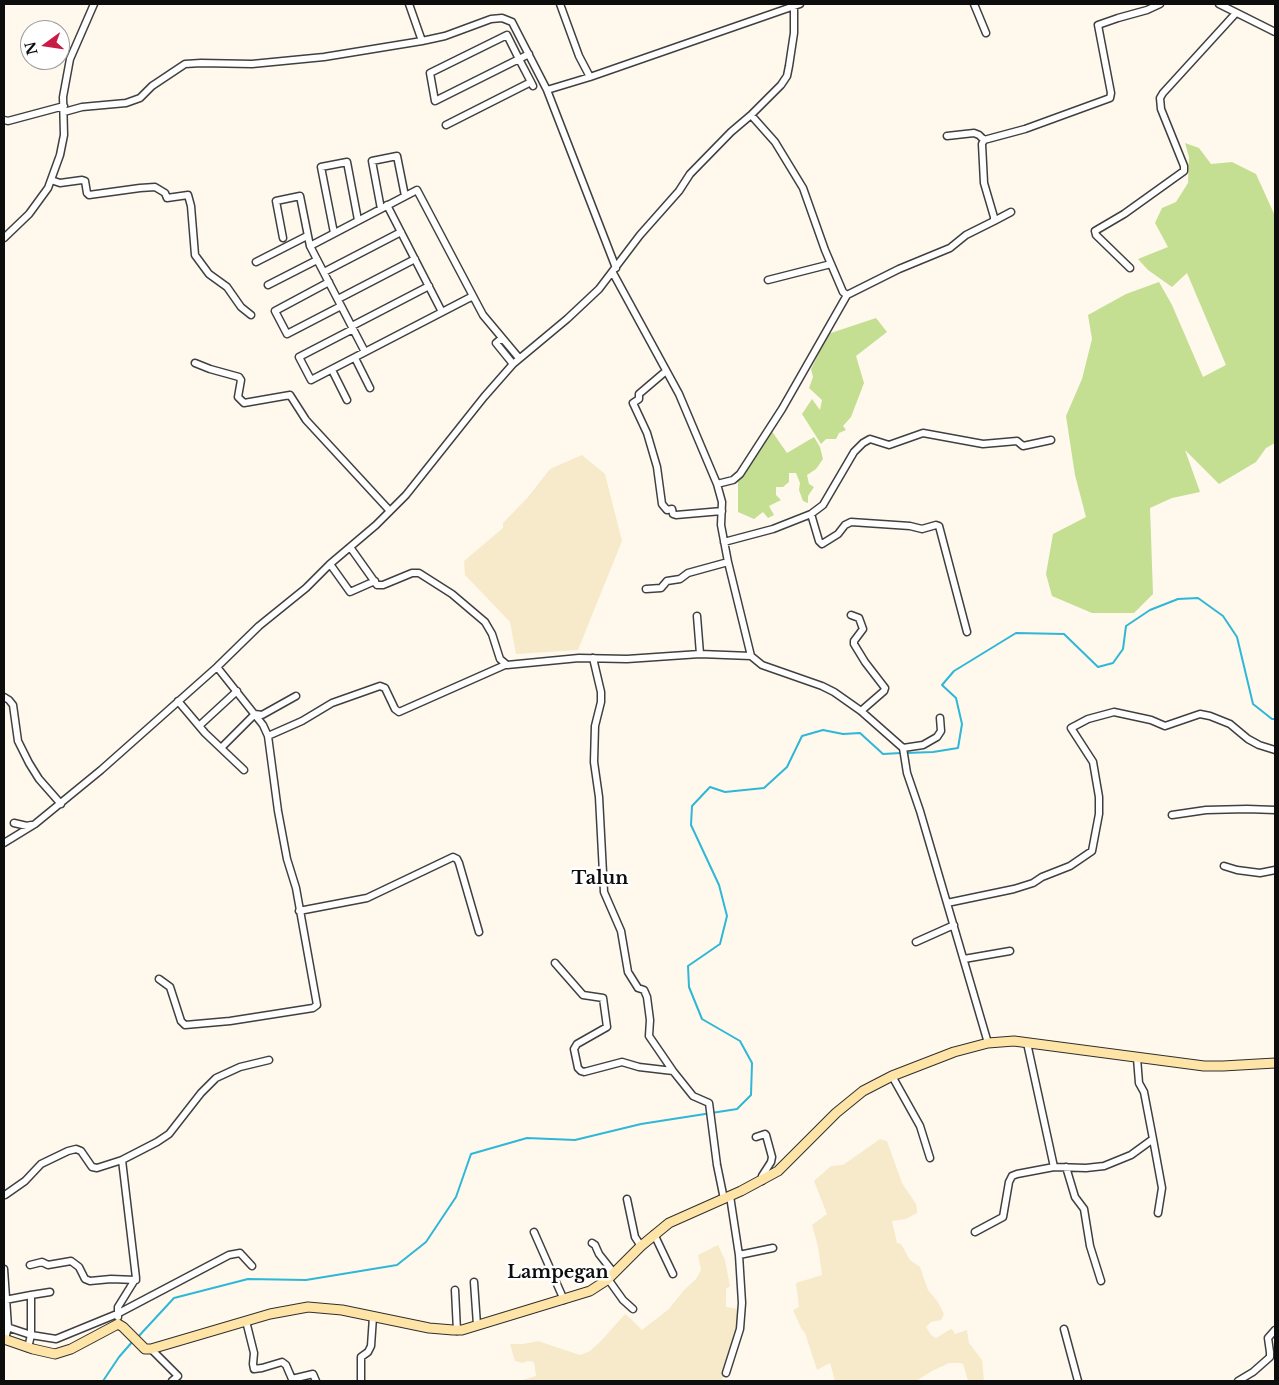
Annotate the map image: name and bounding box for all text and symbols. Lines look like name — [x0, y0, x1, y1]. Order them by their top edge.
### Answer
north arrow — [20, 20, 70, 70]
text: N — [21, 40, 42, 57]
district label: Talun — [572, 868, 628, 890]
district label: Lampegan — [507, 1262, 609, 1284]

